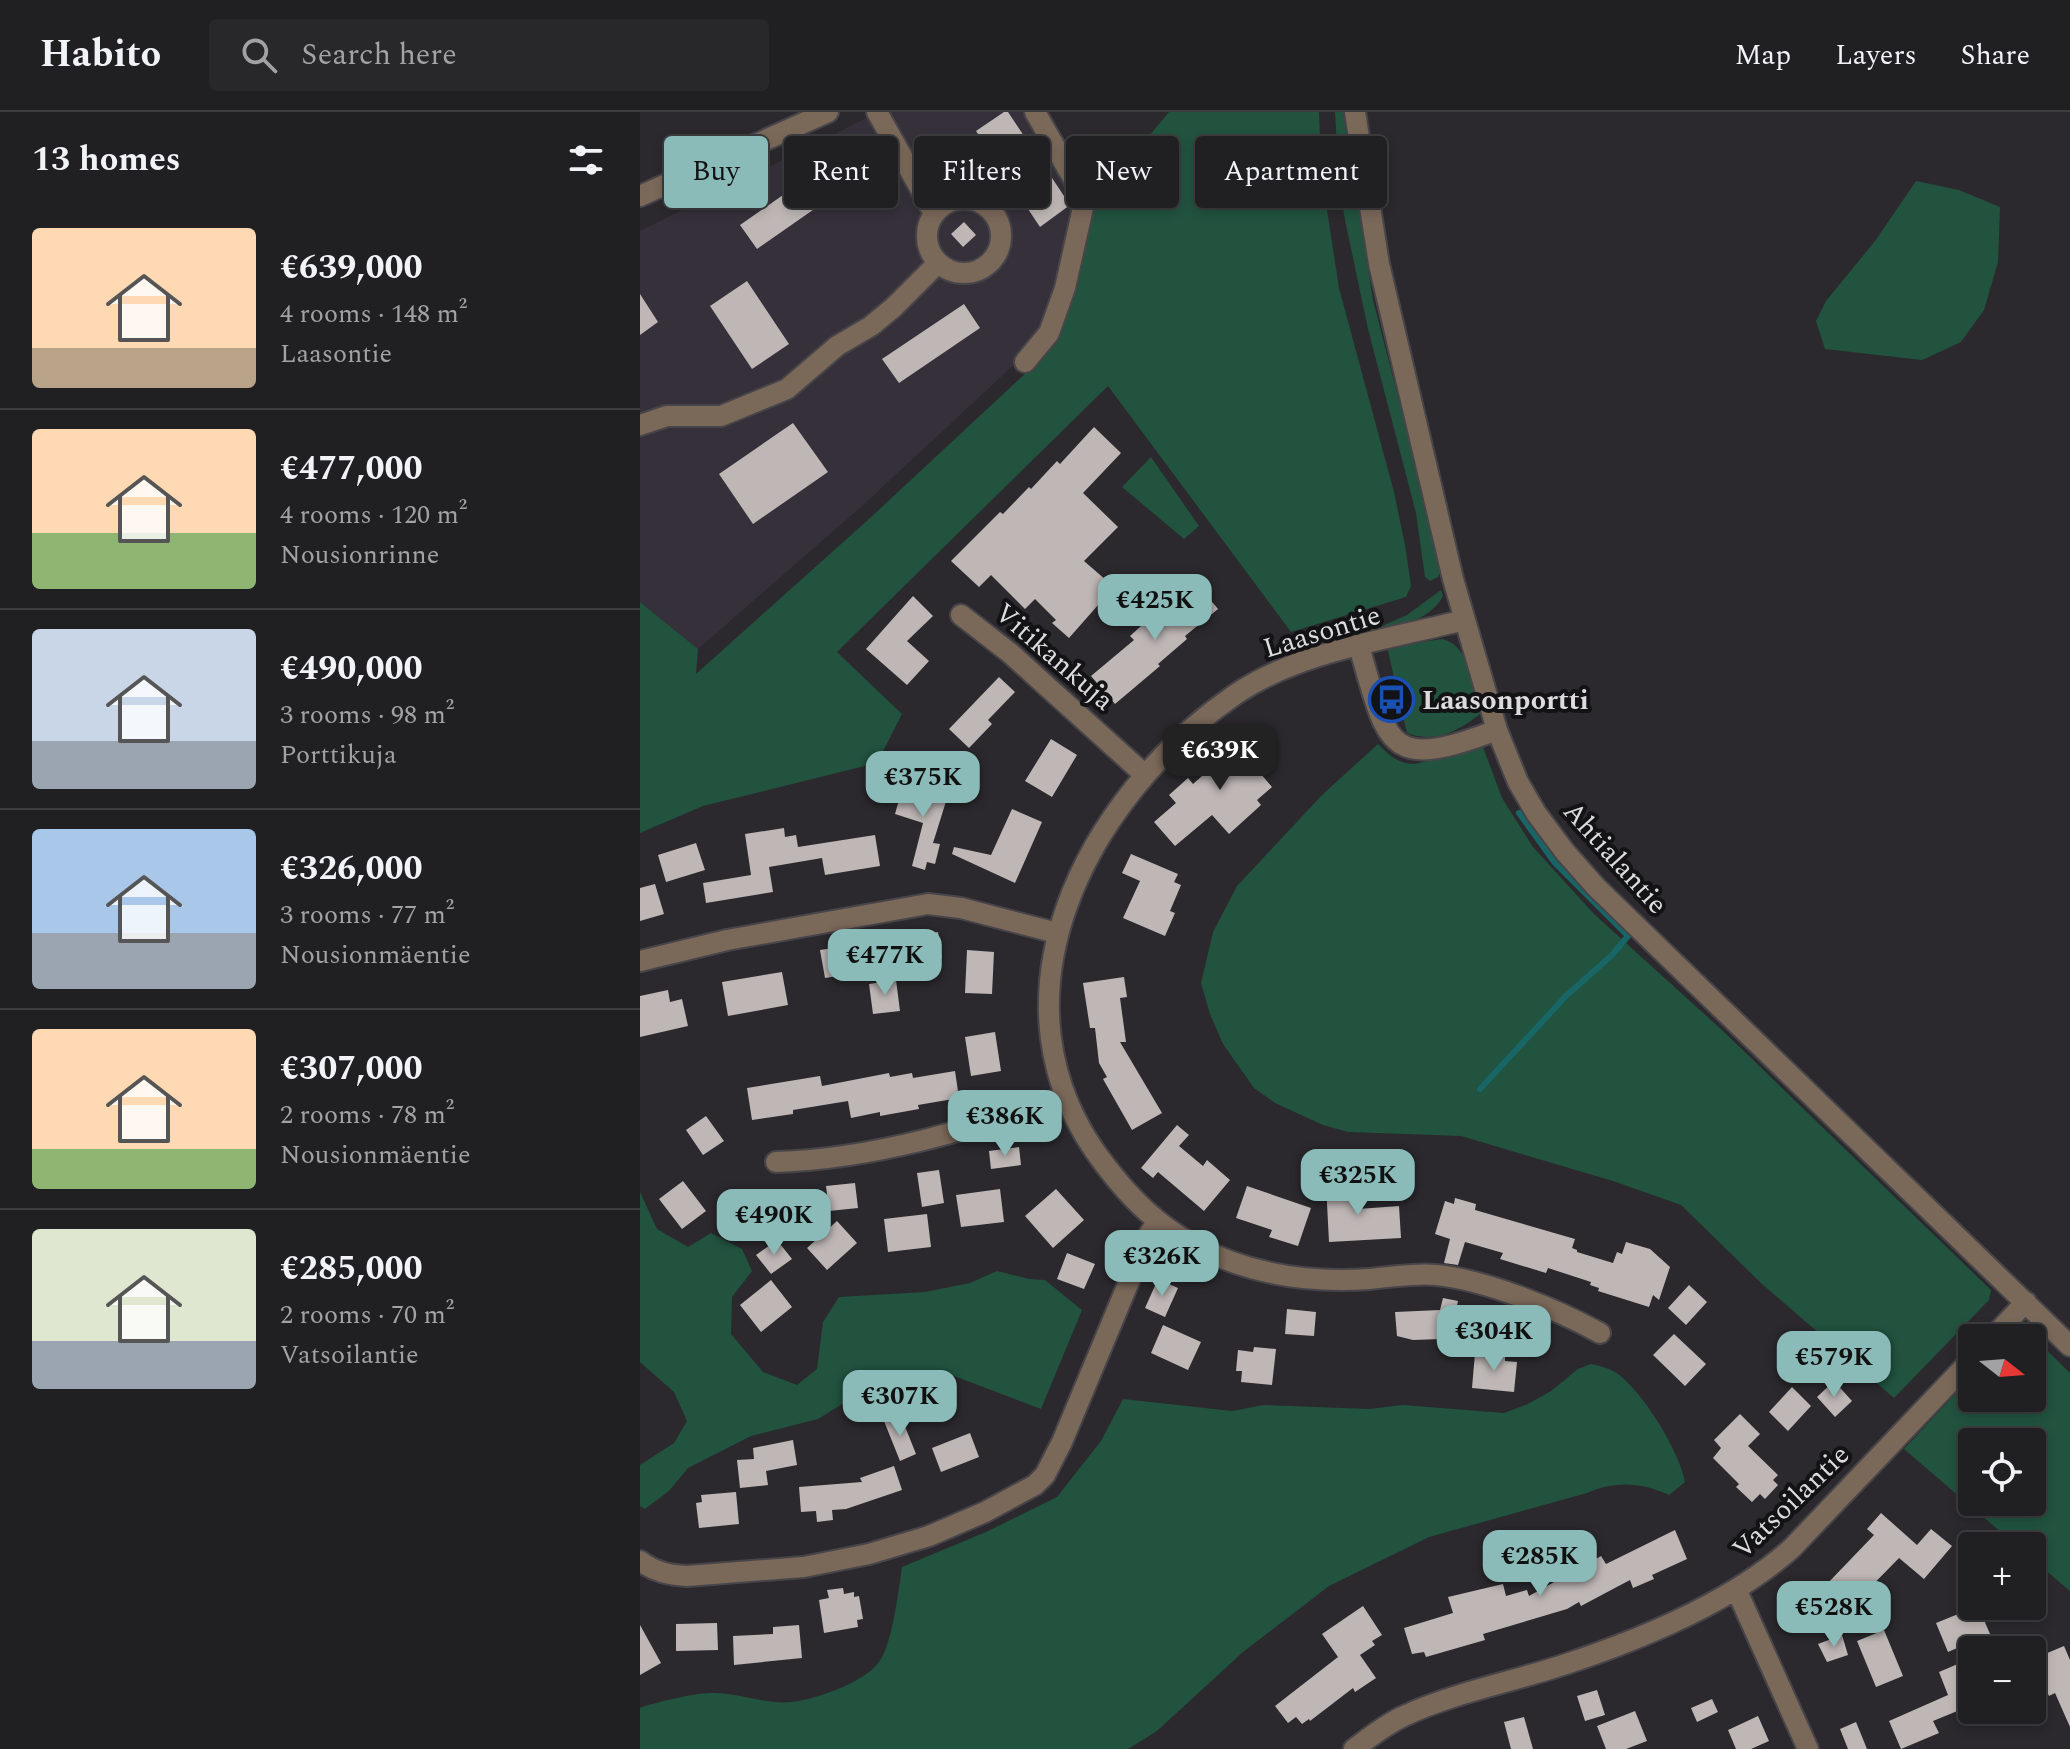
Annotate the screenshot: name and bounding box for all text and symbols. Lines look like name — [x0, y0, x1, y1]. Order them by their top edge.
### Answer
search box — [209, 19, 769, 91]
text: Habito — [40, 26, 161, 84]
text: Search here — [301, 32, 457, 78]
icon: search — [237, 33, 281, 77]
text: Map — [1735, 34, 1791, 77]
text: Layers — [1835, 34, 1917, 77]
text: Share — [1961, 34, 2030, 77]
text: 13 homes — [32, 134, 181, 186]
chip: Buy — [664, 136, 768, 208]
chip: Rent — [784, 136, 898, 208]
chip: Filters — [914, 136, 1050, 208]
chip: New — [1066, 136, 1179, 208]
chip: Apartment — [1195, 136, 1387, 208]
icon: filters — [564, 138, 608, 182]
text: €639,000 — [280, 242, 423, 294]
icon: home — [96, 260, 192, 356]
text: 4 rooms · 148 m² — [280, 294, 467, 334]
text: Laasontie — [280, 334, 392, 374]
text: €477,000 — [280, 443, 423, 495]
icon: home — [96, 461, 192, 557]
text: 4 rooms · 120 m² — [280, 495, 467, 535]
text: Nousionrinne — [280, 535, 439, 575]
pin: €425K — [1099, 574, 1211, 642]
text: €425K — [1116, 580, 1194, 620]
street label: Vitikankuja — [984, 593, 1124, 722]
street label: Laasontie — [1258, 594, 1386, 670]
text: €490,000 — [280, 643, 423, 695]
icon: home — [96, 661, 192, 757]
bus stop icon: Laasonportti — [1367, 676, 1415, 724]
place label: Laasonportti — [1422, 679, 1589, 722]
text: 3 rooms · 98 m² — [280, 695, 454, 735]
pin: €639K — [1164, 724, 1276, 792]
text: €639K — [1181, 730, 1259, 770]
text: Porttikuja — [280, 735, 397, 775]
pin: €375K — [867, 751, 979, 819]
text: €375K — [884, 757, 962, 797]
street label: Ahtialantie — [1552, 792, 1678, 924]
text: €326,000 — [280, 843, 423, 895]
icon: home — [96, 861, 192, 957]
text: 3 rooms · 77 m² — [280, 895, 454, 935]
pin: €477K — [829, 929, 941, 997]
text: Nousionmäentie — [280, 935, 471, 975]
text: €477K — [846, 935, 924, 975]
text: €307,000 — [280, 1043, 423, 1095]
icon: home — [96, 1061, 192, 1157]
pin: €386K — [949, 1090, 1061, 1158]
text: 2 rooms · 78 m² — [280, 1095, 454, 1135]
text: €386K — [966, 1096, 1044, 1136]
text: Nousionmäentie — [280, 1135, 471, 1175]
pin: €325K — [1302, 1149, 1414, 1217]
text: €325K — [1319, 1155, 1397, 1195]
pin: €490K — [718, 1189, 830, 1257]
text: €490K — [735, 1195, 813, 1235]
pin: €326K — [1106, 1230, 1218, 1298]
text: €326K — [1123, 1236, 1201, 1276]
text: €285,000 — [280, 1243, 423, 1295]
icon: home — [96, 1261, 192, 1357]
text: 2 rooms · 70 m² — [280, 1295, 454, 1335]
pin: €304K — [1438, 1305, 1550, 1373]
text: €304K — [1455, 1311, 1533, 1351]
north arrow — [1958, 1324, 2046, 1412]
map controls — [1958, 1324, 2046, 1724]
pin: €579K — [1778, 1331, 1890, 1399]
text: Vatsoilantie — [280, 1335, 419, 1375]
text: €579K — [1795, 1337, 1873, 1377]
pin: €307K — [844, 1370, 956, 1438]
text: €307K — [861, 1376, 939, 1416]
button: locate — [1958, 1428, 2046, 1516]
street label: Vatsoilantie — [1722, 1435, 1860, 1569]
pin: €285K — [1484, 1530, 1596, 1598]
button: + — [1958, 1532, 2046, 1620]
text: €285K — [1501, 1536, 1579, 1576]
pin: €528K — [1778, 1581, 1890, 1649]
text: €528K — [1795, 1587, 1873, 1627]
button: − — [1958, 1636, 2046, 1724]

